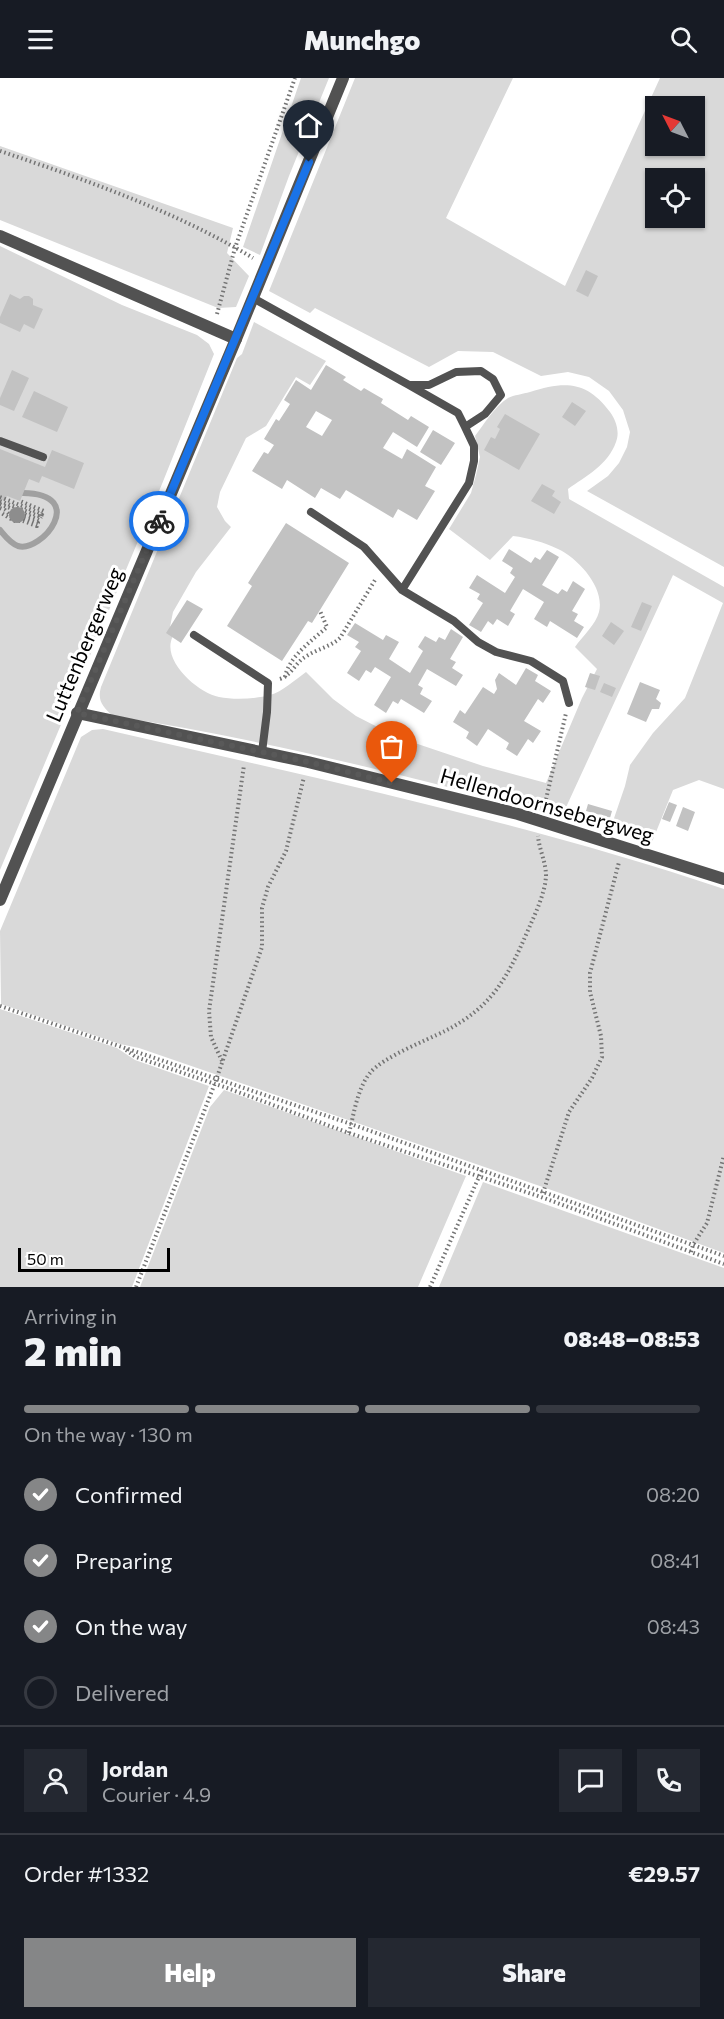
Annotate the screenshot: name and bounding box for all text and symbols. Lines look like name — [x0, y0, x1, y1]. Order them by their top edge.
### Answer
icon: menu — [24, 23, 57, 56]
text: Munchgo — [304, 23, 420, 56]
icon: search — [667, 23, 700, 56]
north arrow — [645, 96, 705, 156]
map controls — [645, 96, 705, 228]
pin — [283, 100, 334, 162]
icon: home — [292, 109, 325, 142]
button: locate — [645, 168, 705, 228]
courier — [129, 491, 189, 551]
icon: bike — [143, 505, 176, 538]
street label: Luttenbergerweg — [40, 563, 127, 725]
pin — [366, 721, 417, 783]
icon: bag — [375, 730, 408, 763]
street label: Hellendoornsebergweg — [438, 762, 657, 847]
scale bar — [18, 1245, 170, 1272]
text: 50 m — [27, 1249, 64, 1268]
text: Arriving in — [24, 1304, 117, 1328]
text: 08:48–08:53 — [564, 1325, 700, 1352]
text: 2 min — [24, 1326, 122, 1374]
text: On the way · 130 m — [24, 1422, 193, 1446]
icon: check — [24, 1478, 57, 1511]
text: Confirmed — [75, 1481, 182, 1508]
text: 08:20 — [646, 1482, 700, 1506]
icon: check — [24, 1544, 57, 1577]
text: Preparing — [75, 1547, 172, 1574]
text: 08:41 — [650, 1548, 700, 1572]
icon: check — [24, 1610, 57, 1643]
text: On the way — [75, 1613, 187, 1640]
text: 08:43 — [647, 1614, 700, 1638]
text: Delivered — [75, 1679, 169, 1706]
button: person — [24, 1749, 87, 1812]
button: chat — [559, 1749, 622, 1812]
button: phone — [637, 1749, 700, 1812]
text: Jordan — [102, 1755, 168, 1782]
text: Courier · 4.9 — [102, 1782, 211, 1806]
text: Order #1332 — [24, 1860, 149, 1887]
text: €29.57 — [628, 1860, 700, 1887]
button: Help — [24, 1938, 356, 2007]
button: Share — [368, 1938, 700, 2007]

